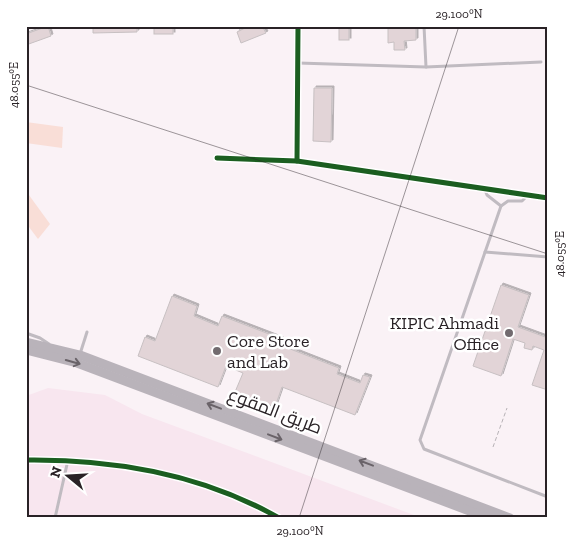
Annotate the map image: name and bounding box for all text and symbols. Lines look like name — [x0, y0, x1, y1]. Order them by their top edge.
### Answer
text: 29.100°N — [435, 7, 483, 21]
text: 48.055°E — [7, 62, 21, 108]
text: 48.055°E — [553, 231, 567, 277]
place label: KIPIC Ahmadi Office — [390, 312, 499, 355]
marker: KIPIC Ahmadi Office — [503, 327, 515, 339]
place label: Core Store and Lab — [227, 330, 310, 373]
marker: Core Store and Lab — [211, 345, 223, 357]
one-way arrow — [65, 358, 81, 368]
street label: طريق المقوع — [224, 383, 325, 440]
one-way arrow — [207, 401, 222, 410]
one-way arrow — [267, 433, 282, 443]
north arrow — [42, 452, 92, 502]
one-way arrow — [359, 458, 374, 467]
text: N — [46, 464, 66, 480]
text: 29.100°N — [276, 524, 324, 538]

